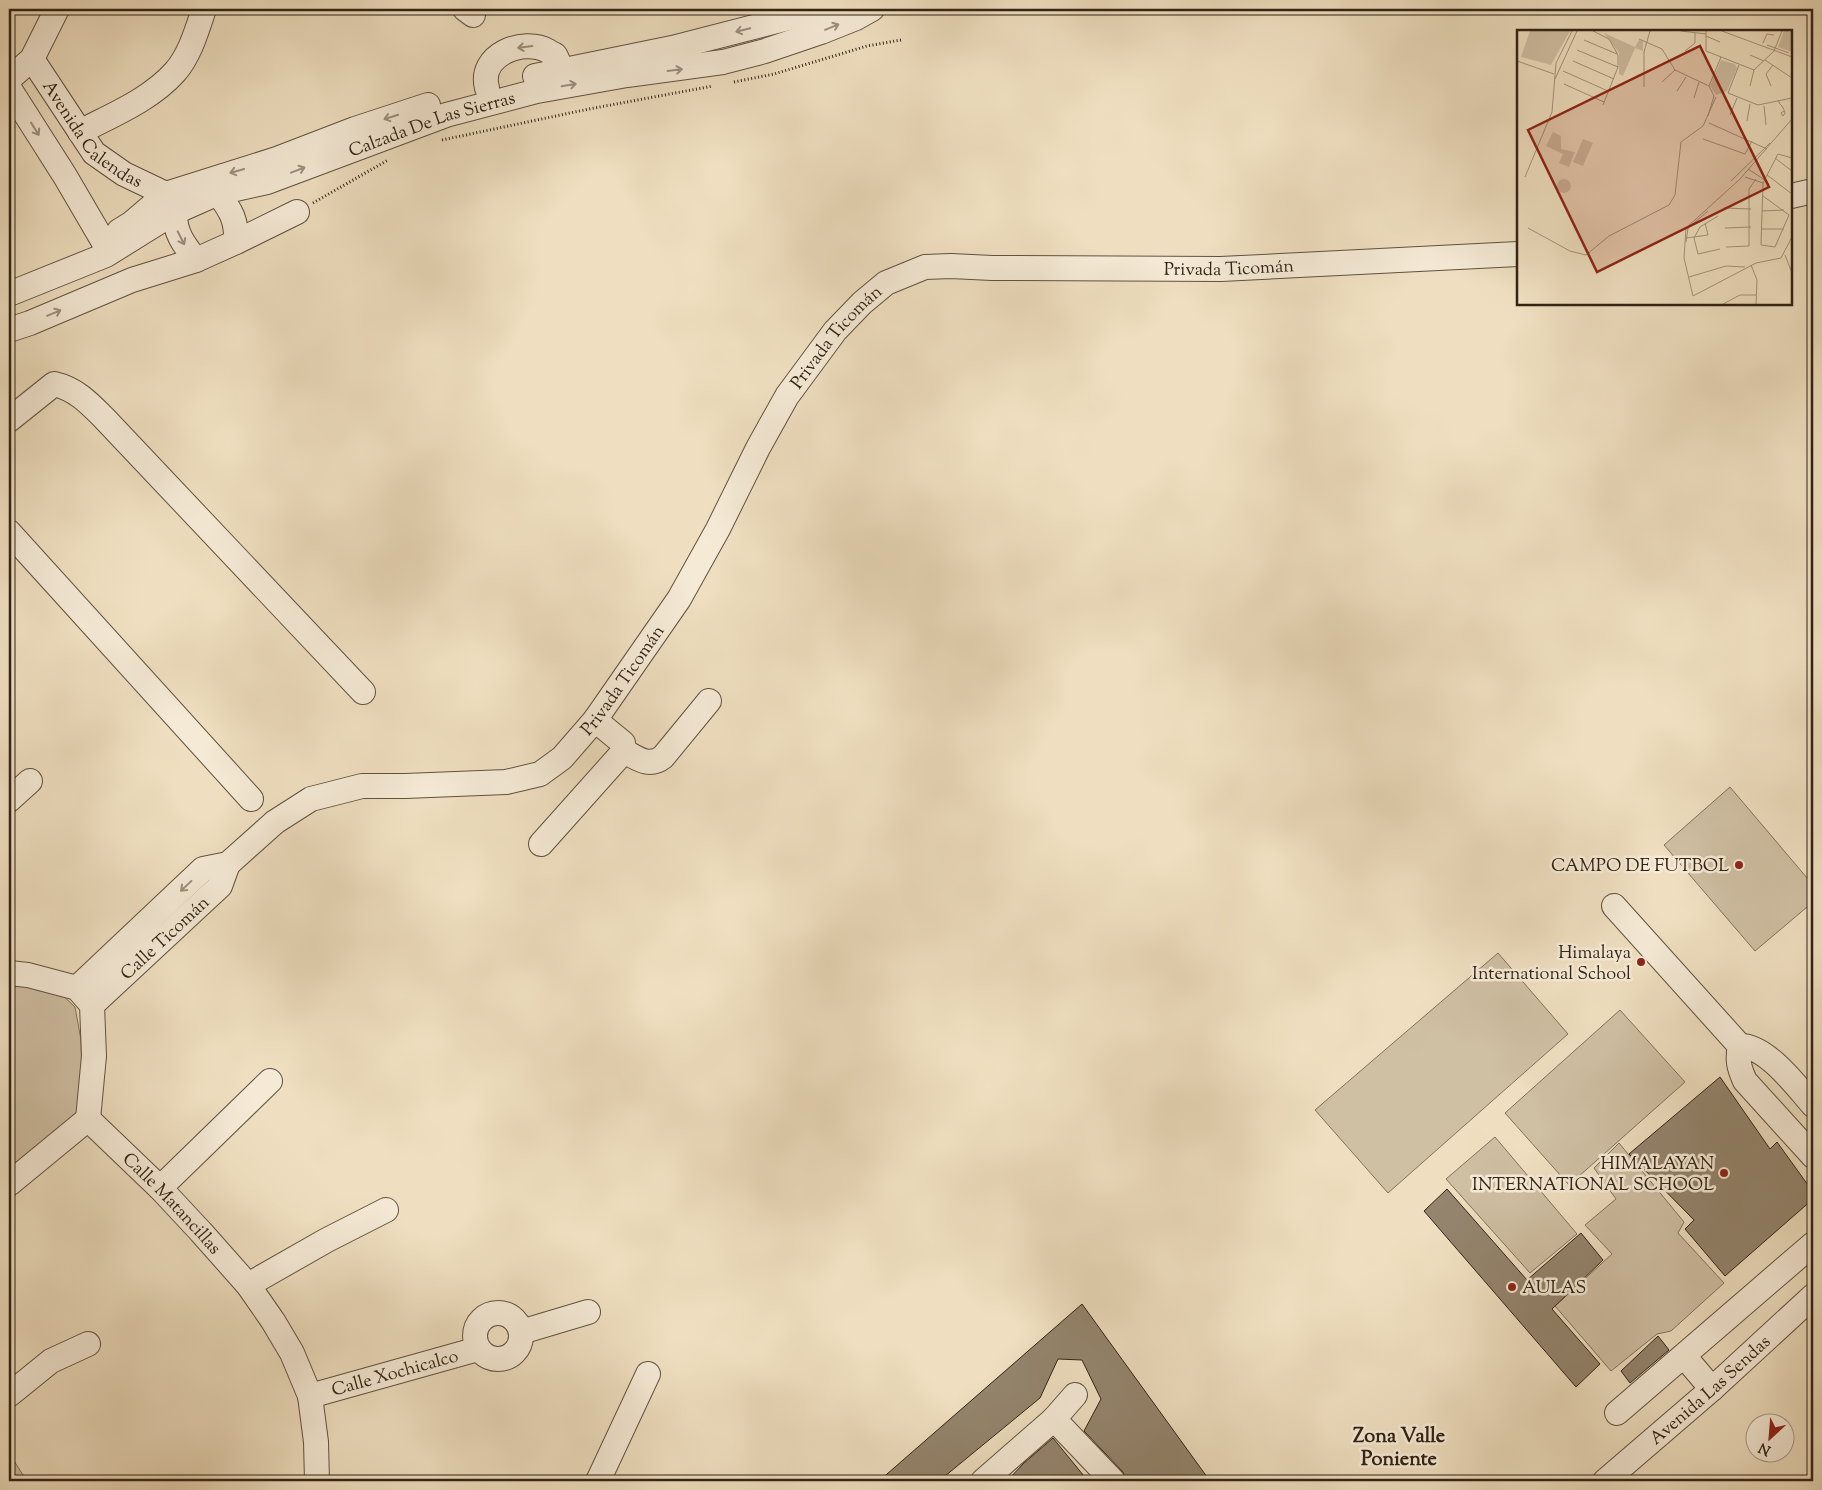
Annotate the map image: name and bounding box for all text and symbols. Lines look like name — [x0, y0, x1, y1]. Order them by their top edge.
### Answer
one-way arrow — [824, 22, 839, 31]
one-way arrow — [735, 25, 751, 35]
inset map — [1517, 30, 1792, 305]
one-way arrow — [517, 42, 533, 52]
one-way arrow — [667, 64, 683, 74]
street label: Avenida Calendas — [35, 76, 146, 196]
one-way arrow — [561, 80, 577, 90]
street label: Calzada De Las Sierras — [345, 86, 518, 165]
one-way arrow — [383, 113, 399, 123]
one-way arrow — [30, 122, 40, 136]
one-way arrow — [290, 165, 305, 174]
one-way arrow — [230, 167, 246, 177]
one-way arrow — [176, 230, 186, 245]
street label: Privada Ticomán — [1164, 254, 1295, 284]
street label: Privada Ticomán — [785, 280, 889, 395]
one-way arrow — [47, 307, 62, 316]
street label: Privada Ticomán — [576, 620, 672, 743]
place label: CAMPO DE FUTBOL — [1551, 854, 1729, 880]
marker: CAMPO DE FUTBOL — [1733, 859, 1745, 871]
one-way arrow — [180, 880, 192, 892]
street label: Calle Ticomán — [116, 891, 216, 987]
place label: Himalaya International School — [1472, 941, 1631, 988]
marker: Himalaya International School — [1635, 956, 1647, 968]
street label: Calle Matancillas — [116, 1147, 226, 1261]
place label: HIMALAYAN INTERNATIONAL SCHOOL — [1472, 1152, 1714, 1199]
marker: HIMALAYAN INTERNATIONAL SCHOOL — [1718, 1167, 1730, 1179]
place label: AULAS — [1522, 1276, 1586, 1302]
marker: AULAS — [1506, 1281, 1518, 1293]
street label: Avenida Las Sendas — [1645, 1330, 1777, 1452]
street label: Calle Xochicalco — [329, 1344, 462, 1404]
north arrow — [1744, 1412, 1794, 1462]
district label: Zona Valle Poniente — [1353, 1423, 1445, 1475]
text: N — [1756, 1436, 1775, 1459]

